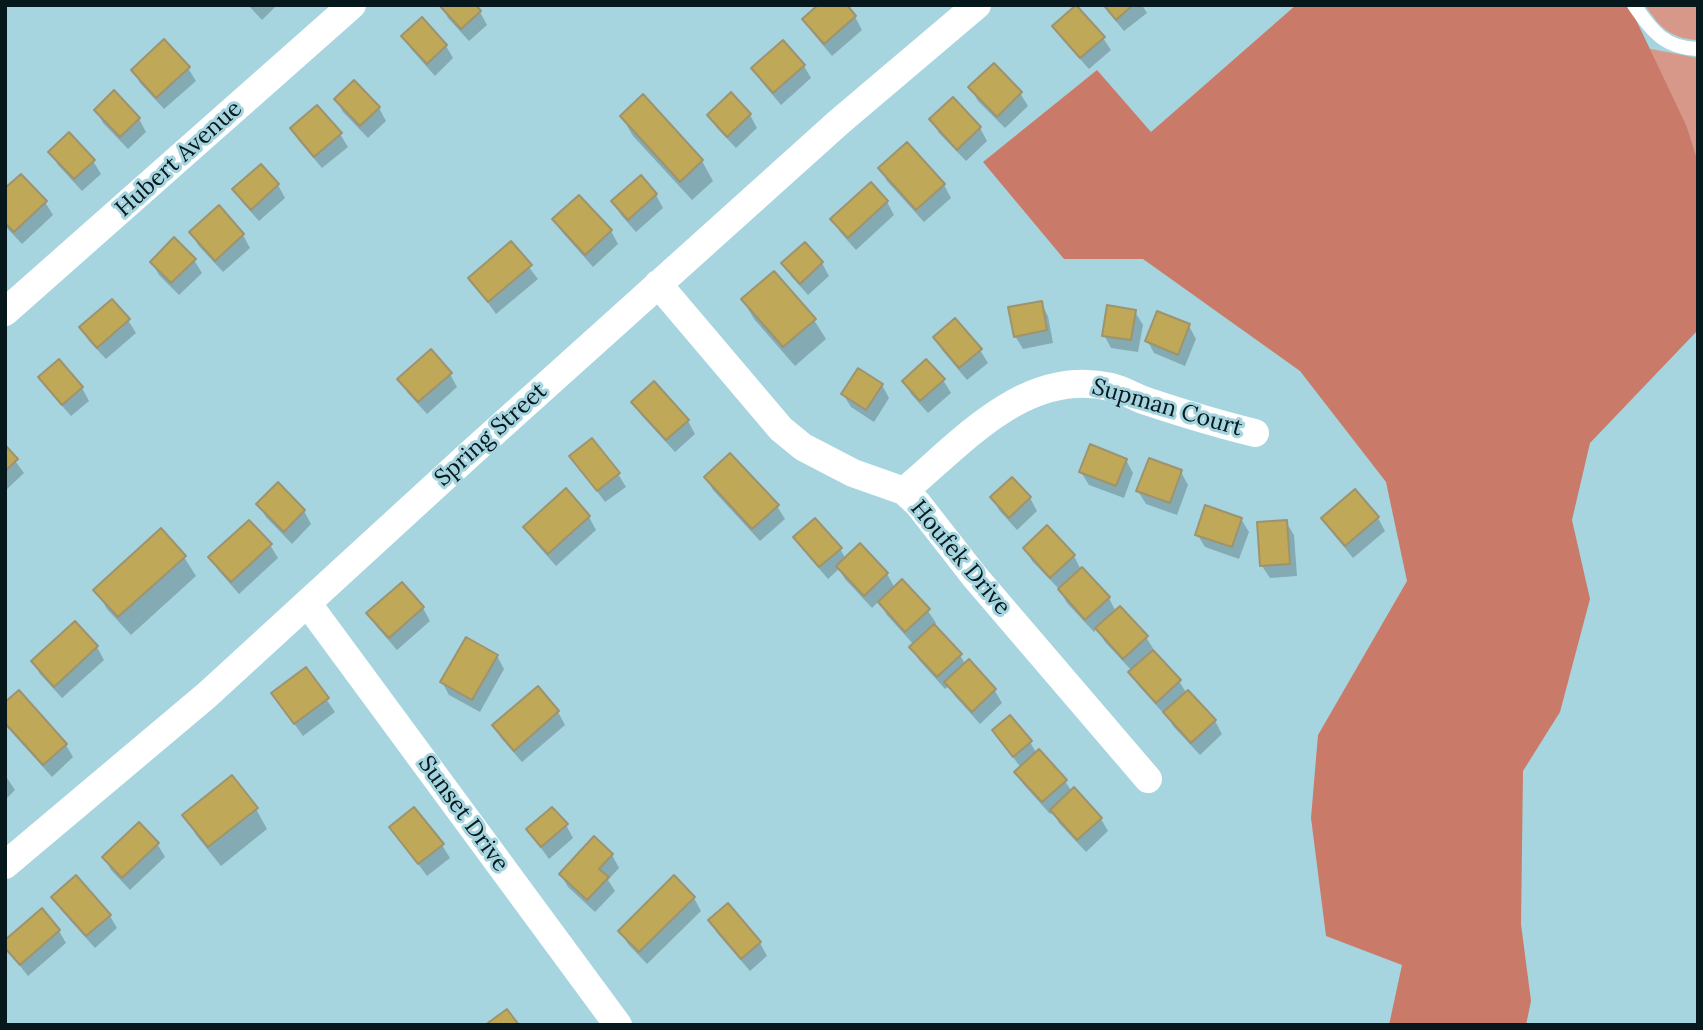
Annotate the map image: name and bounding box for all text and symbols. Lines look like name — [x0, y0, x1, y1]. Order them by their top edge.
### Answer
street label: Hubert Avenue — [110, 95, 248, 223]
street label: Supman Court — [1089, 373, 1245, 443]
street label: Spring Street — [429, 378, 553, 492]
street label: Houfek Drive — [904, 495, 1016, 621]
street label: Sunset Drive — [412, 751, 514, 877]

